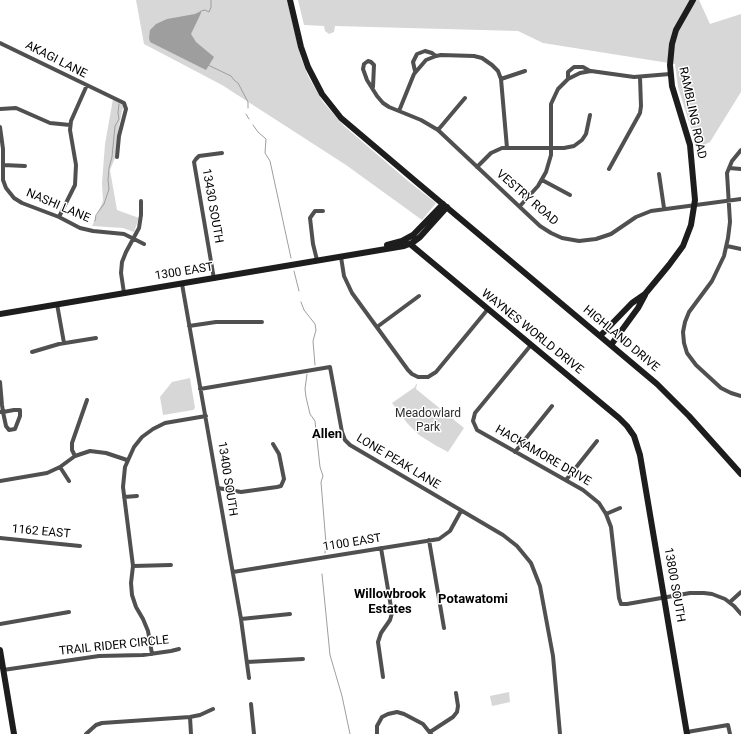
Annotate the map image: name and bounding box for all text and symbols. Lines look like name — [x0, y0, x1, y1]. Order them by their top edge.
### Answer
street label: AKAGI LANE — [23, 38, 89, 82]
street label: RAMBLING ROAD — [675, 66, 709, 160]
street label: VESTRY ROAD — [493, 167, 561, 229]
street label: 13430 SOUTH — [198, 168, 226, 244]
street label: NASHI LANE — [24, 186, 92, 226]
street label: 1300 EAST — [154, 260, 214, 284]
street label: WAYNES WORLD DRIVE — [478, 286, 586, 378]
street label: HIGHLAND DRIVE — [580, 303, 662, 375]
park label: Meadowlard Park — [395, 407, 461, 435]
street label: HACKAMORE DRIVE — [492, 423, 594, 489]
district label: Allen — [312, 427, 342, 443]
street label: LONE PEAK LANE — [353, 431, 443, 493]
street label: 13400 SOUTH — [214, 441, 240, 517]
street label: 1162 EAST — [11, 522, 71, 542]
street label: 1100 EAST — [322, 531, 382, 555]
street label: 13800 SOUTH — [660, 547, 688, 623]
district label: Willowbrook Estates — [354, 587, 426, 618]
district label: Potawatomi — [438, 592, 508, 608]
street label: TRAIL RIDER CIRCLE — [58, 633, 170, 659]

